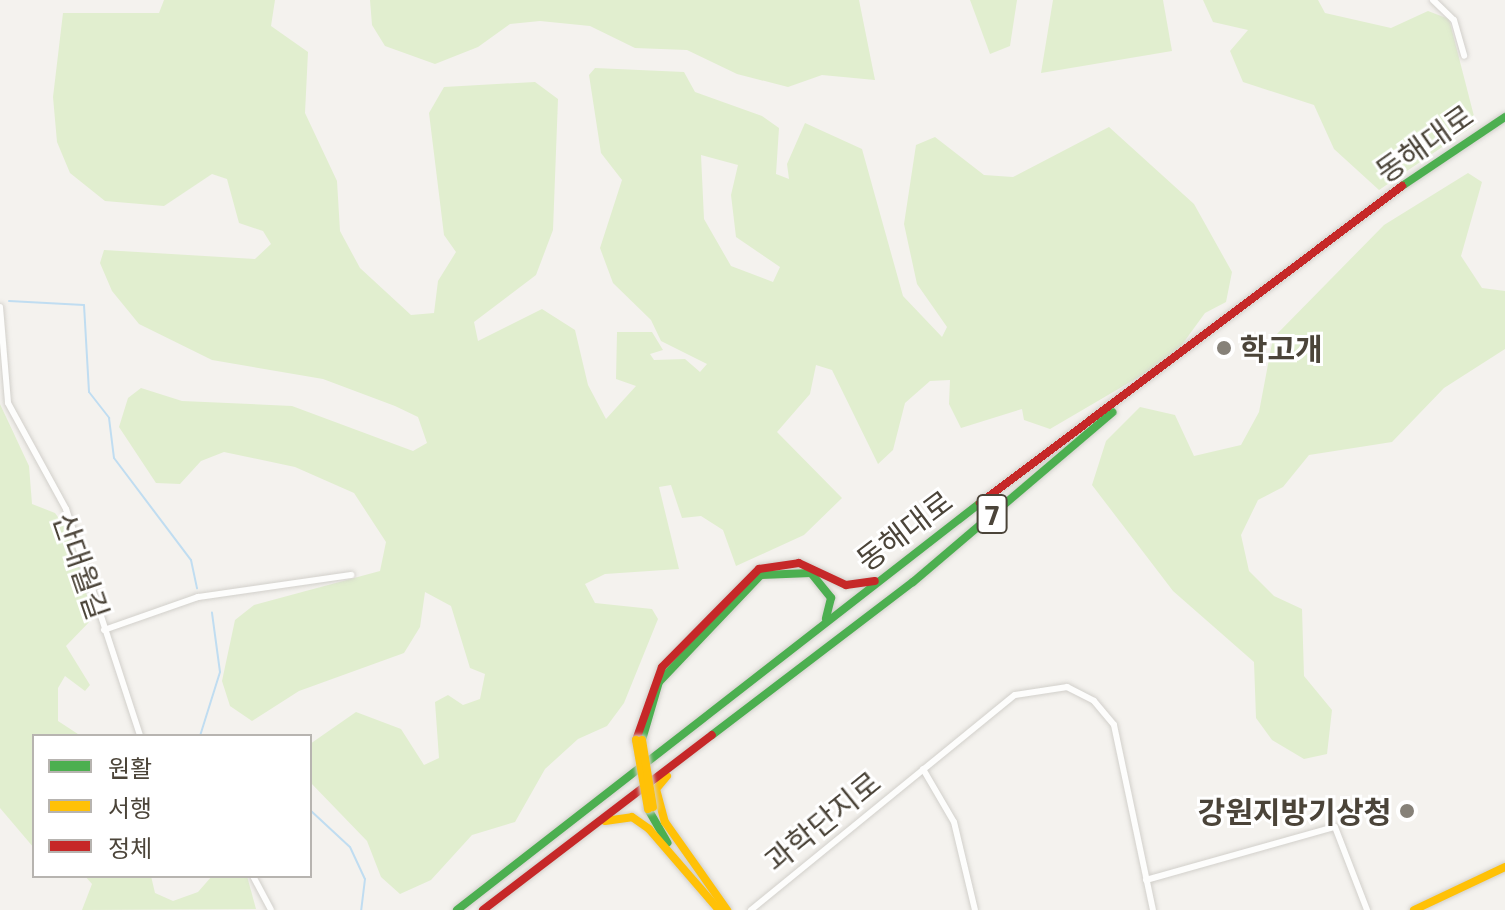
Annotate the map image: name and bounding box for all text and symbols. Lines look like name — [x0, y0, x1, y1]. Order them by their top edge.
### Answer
street label: 동해대로 — [1368, 97, 1480, 189]
place label: 학고개 — [1240, 330, 1323, 366]
marker: 학고개 — [1215, 339, 1233, 357]
street label: 동해대로 — [849, 482, 959, 578]
road number: 7 — [976, 490, 1008, 538]
street label: 산대월길 — [47, 508, 117, 624]
legend — [32, 734, 312, 878]
text: 원활 — [108, 753, 152, 782]
street label: 과학단지로 — [757, 764, 887, 878]
text: 서행 — [108, 793, 152, 822]
place label: 강원지방기상청 — [1198, 793, 1391, 829]
marker: 강원지방기상청 — [1398, 802, 1416, 820]
text: 정체 — [108, 833, 152, 862]

